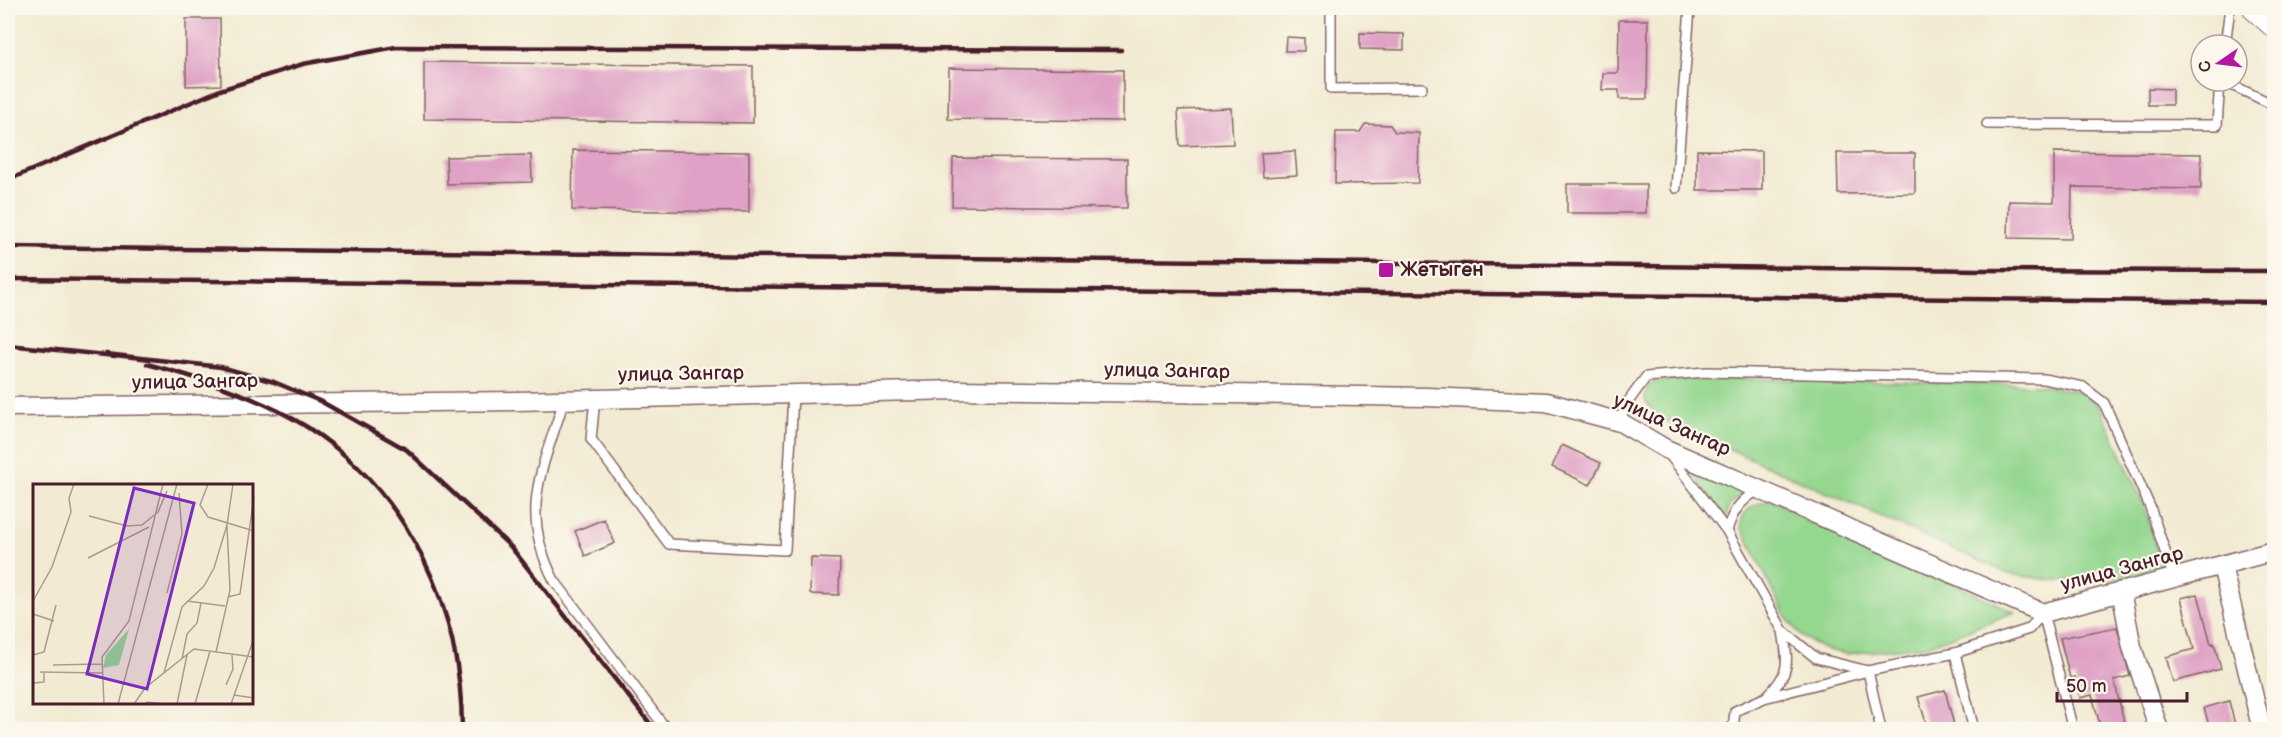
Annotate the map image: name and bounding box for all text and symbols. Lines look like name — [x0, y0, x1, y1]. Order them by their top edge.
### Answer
north arrow — [2189, 33, 2249, 93]
text: С — [2195, 59, 2216, 74]
place label: Жетыген — [1400, 258, 1484, 282]
marker: Жетыген — [1377, 261, 1395, 279]
street label: улица Зангар — [1104, 358, 1231, 384]
street label: улица Зангар — [618, 361, 745, 387]
street label: улица Зангар — [132, 369, 259, 395]
street label: улица Зангар — [1610, 388, 1735, 462]
inset map — [33, 484, 254, 704]
street label: улица Зангар — [2058, 541, 2187, 597]
scale bar — [2057, 665, 2188, 703]
text: 50 m — [2066, 676, 2107, 697]

